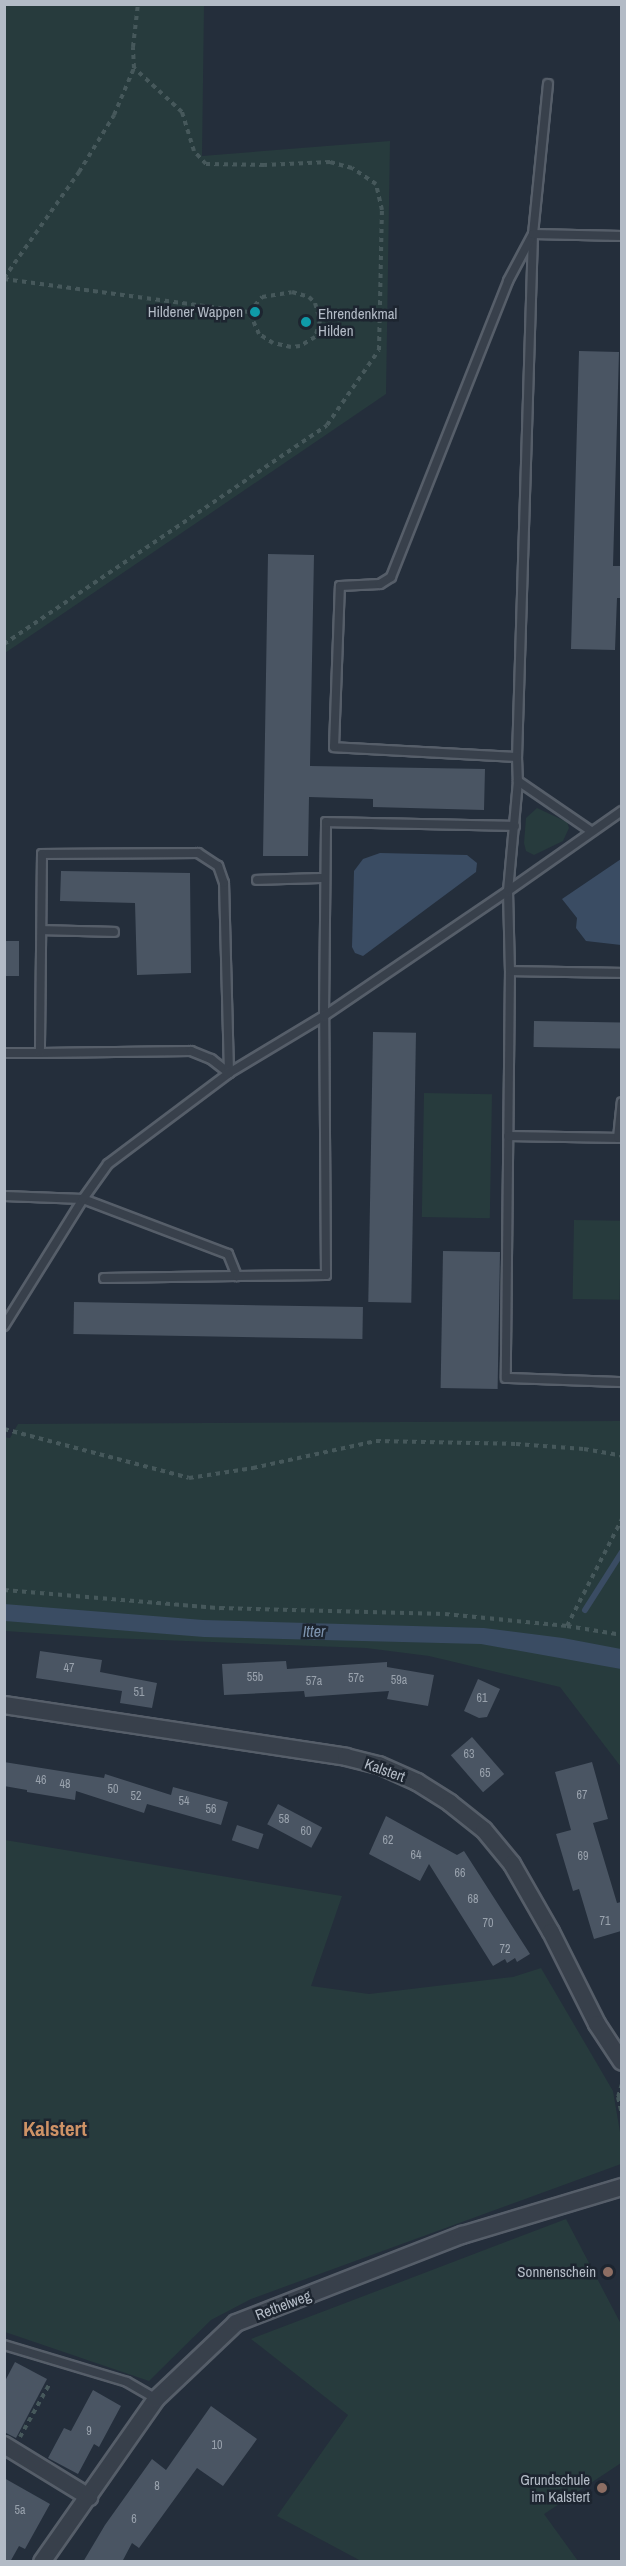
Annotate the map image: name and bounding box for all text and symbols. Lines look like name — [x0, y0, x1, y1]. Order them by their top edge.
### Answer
place label: Hildener Wappen — [148, 303, 243, 321]
place label: Ehrendenkmal Hilden — [318, 304, 397, 339]
marker: Hildener Wappen — [248, 305, 262, 319]
marker: Ehrendenkmal Hilden — [299, 315, 313, 329]
water label: Itter — [303, 1621, 325, 1641]
house number: 47 — [64, 1662, 74, 1676]
house number: 55b — [247, 1671, 263, 1685]
house number: 57c — [348, 1672, 364, 1686]
house number: 59a — [391, 1674, 407, 1688]
house number: 57a — [306, 1675, 322, 1689]
house number: 51 — [134, 1686, 144, 1700]
house number: 61 — [477, 1692, 487, 1706]
house number: 63 — [464, 1748, 474, 1762]
street label: Kalstert — [362, 1754, 408, 1786]
house number: 65 — [480, 1767, 490, 1781]
house number: 46 — [36, 1774, 46, 1788]
house number: 48 — [60, 1778, 70, 1792]
house number: 50 — [108, 1783, 118, 1797]
house number: 67 — [577, 1789, 587, 1803]
house number: 52 — [131, 1790, 141, 1804]
house number: 54 — [179, 1795, 189, 1809]
house number: 56 — [206, 1803, 216, 1817]
house number: 58 — [279, 1813, 289, 1827]
house number: 60 — [301, 1825, 311, 1839]
house number: 62 — [383, 1834, 393, 1848]
house number: 64 — [411, 1849, 421, 1863]
house number: 69 — [578, 1850, 588, 1864]
house number: 66 — [455, 1867, 465, 1881]
house number: 68 — [468, 1893, 478, 1907]
house number: 71 — [600, 1915, 610, 1929]
house number: 70 — [483, 1917, 493, 1931]
house number: 72 — [500, 1943, 510, 1957]
district label: Kalstert — [23, 2116, 87, 2142]
place label: Sonnenschein — [517, 2263, 596, 2281]
marker: Sonnenschein — [601, 2265, 615, 2279]
street label: Rethelweg — [253, 2286, 313, 2324]
house number: 9 — [86, 2425, 92, 2439]
house number: 10 — [212, 2439, 222, 2453]
place label: Grundschule im Kalstert — [520, 2470, 590, 2505]
house number: 8 — [154, 2480, 160, 2494]
marker: Grundschule im Kalstert — [595, 2481, 609, 2495]
house number: 5a — [15, 2504, 25, 2518]
house number: 6 — [131, 2513, 137, 2527]

